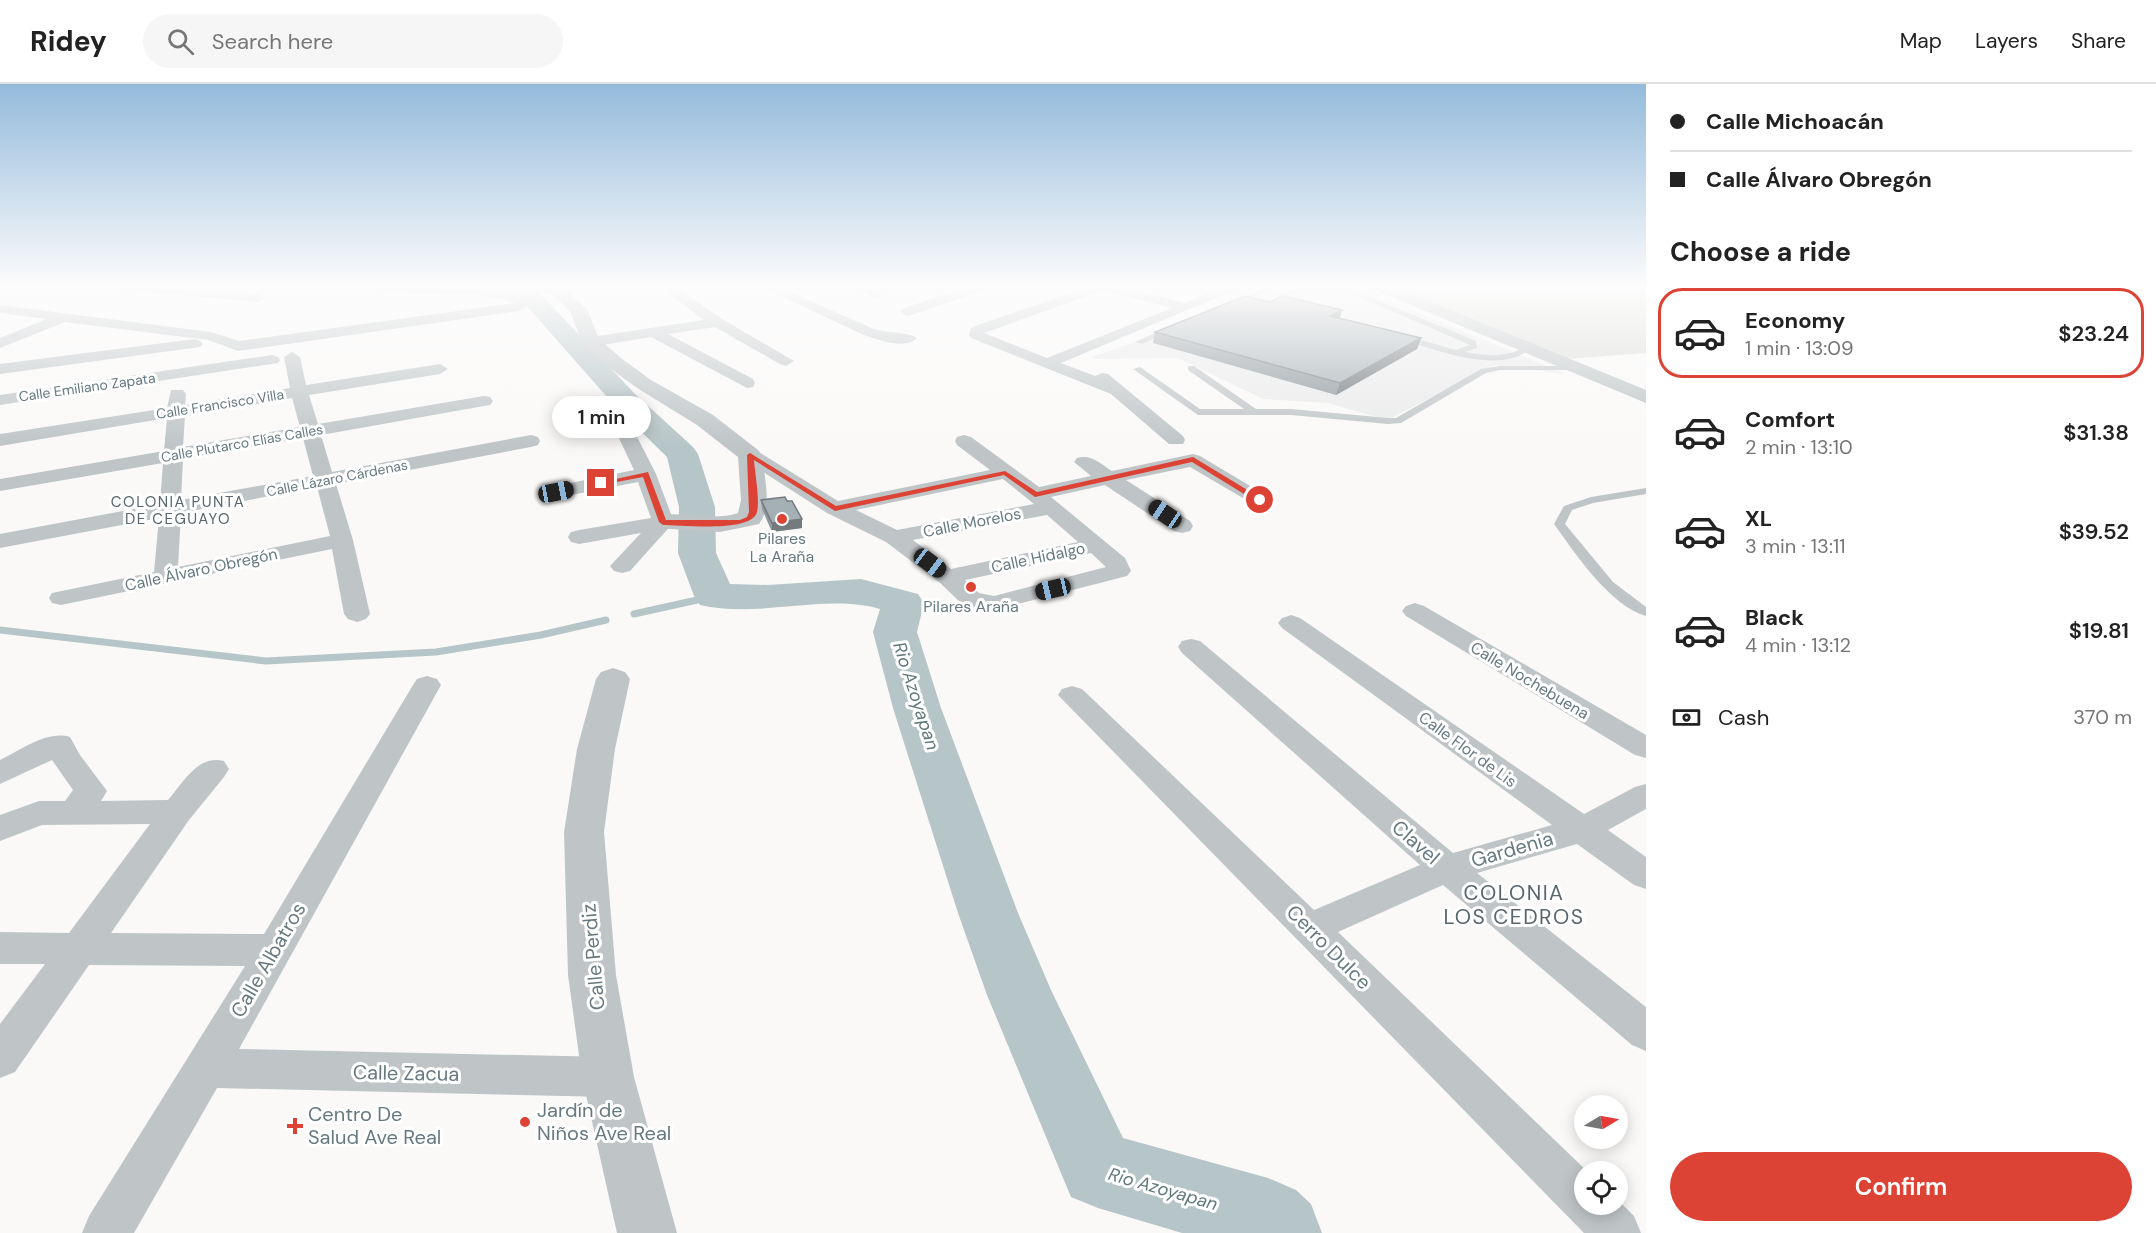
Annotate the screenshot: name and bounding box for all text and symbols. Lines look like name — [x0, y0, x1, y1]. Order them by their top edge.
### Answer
search box — [143, 14, 563, 68]
text: Ridey — [30, 23, 107, 60]
icon: search — [164, 25, 197, 58]
text: Search here — [212, 27, 333, 56]
text: Map — [1900, 27, 1942, 55]
text: Layers — [1975, 27, 2038, 55]
text: Share — [2071, 27, 2126, 55]
text: Calle Michoacán — [1706, 107, 1884, 136]
text: Calle Álvaro Obregón — [1706, 165, 1932, 194]
text: Choose a ride — [1670, 234, 1851, 269]
icon: car — [1673, 306, 1727, 360]
text: Economy — [1745, 306, 1845, 335]
text: $23.24 — [2058, 319, 2129, 348]
text: 1 min · 13:09 — [1745, 335, 1854, 361]
street label: Calle Emiliano Zapata — [17, 368, 157, 406]
street label: Calle Francisco Villa — [155, 385, 285, 423]
callout: 1 min — [552, 396, 650, 438]
text: 1 min — [578, 404, 625, 430]
icon: car — [1673, 405, 1727, 459]
text: Comfort — [1745, 405, 1835, 434]
text: $31.38 — [2063, 418, 2129, 447]
street label: Calle Plutarco Elías Calles — [160, 420, 324, 466]
text: 2 min · 13:10 — [1745, 434, 1853, 460]
street label: Calle Lázaro Cárdenas — [265, 455, 409, 501]
route end — [587, 469, 614, 496]
car — [537, 480, 575, 504]
route start — [1246, 486, 1273, 513]
district label: COLONIA PUNTA DE CEGUAYO — [111, 492, 245, 529]
car — [1145, 496, 1185, 532]
street label: Calle Morelos — [921, 503, 1023, 542]
icon: car — [1673, 504, 1727, 558]
text: XL — [1745, 504, 1772, 533]
marker: Pilares La Araña — [775, 512, 789, 526]
text: $39.52 — [2059, 517, 2129, 546]
place label: Pilares La Araña — [750, 528, 814, 567]
text: 3 min · 13:11 — [1745, 533, 1845, 559]
street label: Calle Hidalgo — [989, 537, 1087, 578]
street label: Calle Álvaro Obregón — [123, 543, 279, 596]
car — [910, 545, 950, 581]
car — [1033, 576, 1073, 602]
marker: Pilares Araña — [964, 580, 978, 594]
place label: Pilares Araña — [923, 596, 1019, 617]
icon: car — [1673, 603, 1727, 657]
text: Black — [1745, 603, 1804, 632]
text: $19.81 — [2069, 616, 2129, 645]
text: 4 min · 13:12 — [1745, 632, 1851, 658]
street label: Calle Nochebuena — [1467, 637, 1593, 724]
water label: Rio Azoyapan — [887, 639, 945, 753]
icon: cash — [1670, 701, 1703, 734]
text: Cash — [1718, 703, 1769, 732]
text: 370 m — [2073, 704, 2132, 730]
street label: Calle Flor de Lis — [1415, 707, 1521, 792]
street label: Clavel — [1387, 814, 1445, 870]
street label: Gardenia — [1468, 825, 1556, 873]
district label: COLONIA LOS CEDROS — [1444, 879, 1585, 931]
street label: Calle Albatros — [225, 898, 311, 1022]
street label: Cerro Dulce — [1281, 899, 1377, 995]
street label: Calle Perdiz — [575, 903, 611, 1011]
street label: Calle Zacua — [353, 1059, 459, 1087]
north arrow — [1574, 1095, 1628, 1149]
map controls — [1574, 1095, 1628, 1215]
place label: Jardín de Niños Ave Real — [537, 1097, 671, 1146]
place label: Centro De Salud Ave Real — [308, 1101, 441, 1150]
marker: Jardín de Niños Ave Real — [518, 1115, 532, 1129]
marker: Centro De Salud Ave Real — [286, 1117, 304, 1135]
button: Confirm — [1670, 1152, 2132, 1221]
button: locate — [1574, 1161, 1628, 1215]
water label: Rio Azoyapan — [1106, 1162, 1220, 1216]

